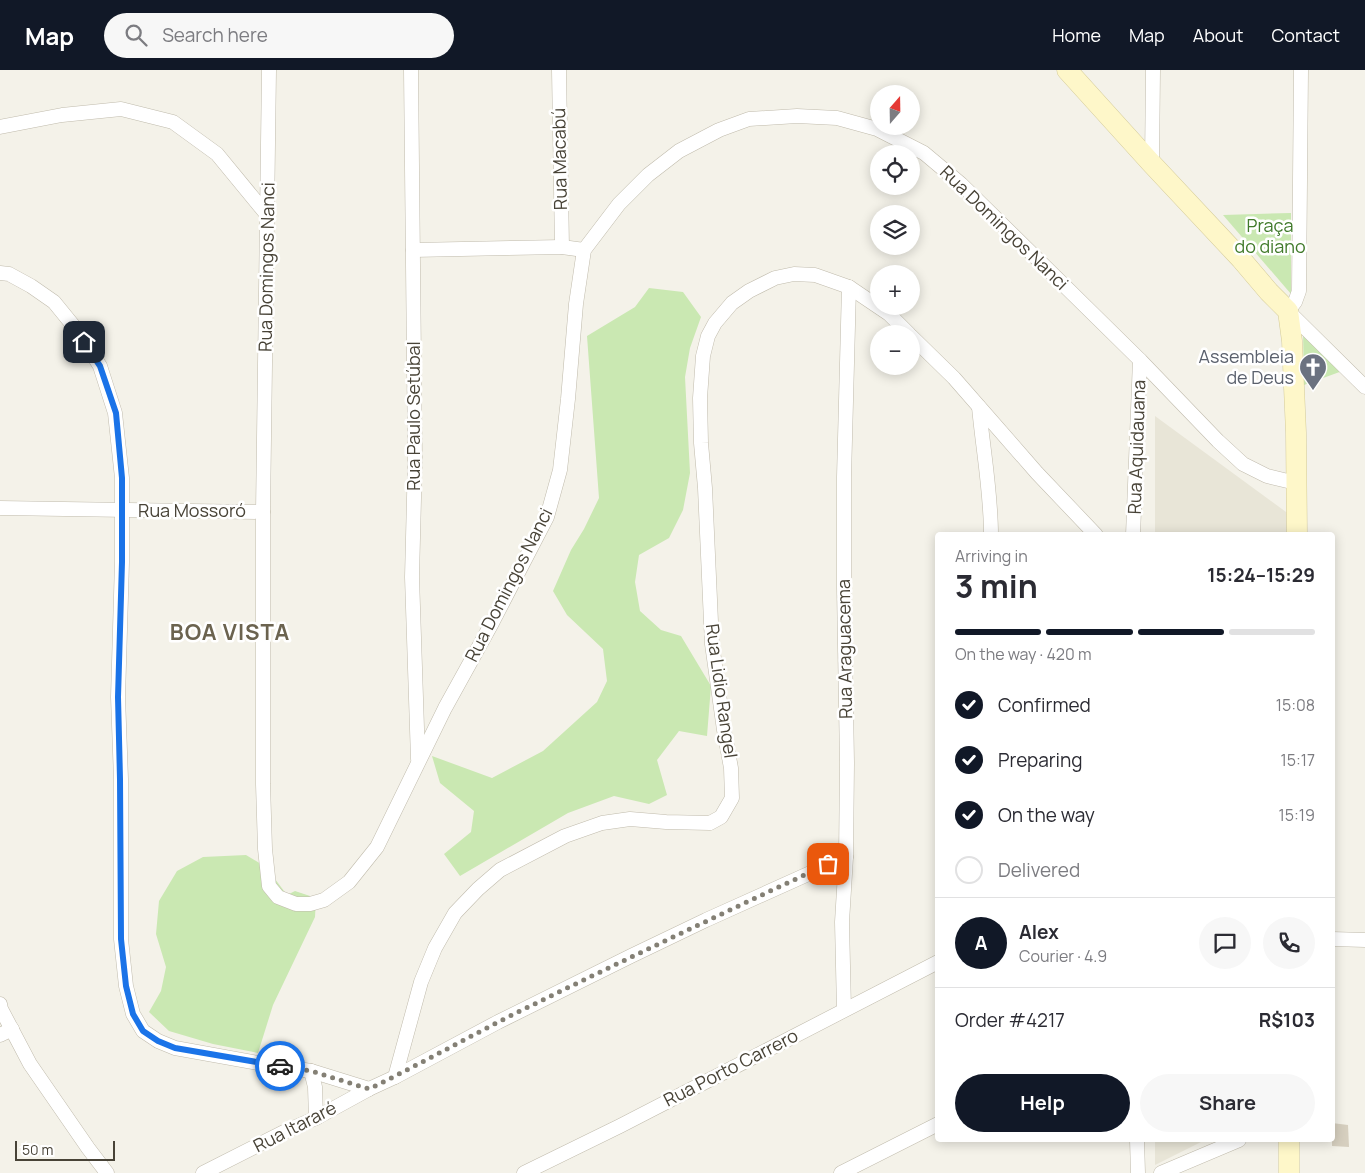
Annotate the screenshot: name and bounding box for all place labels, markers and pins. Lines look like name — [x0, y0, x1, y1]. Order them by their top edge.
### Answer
pin — [63, 321, 105, 363]
place label: Assembleia de Deus — [1199, 344, 1294, 389]
church icon: Assembleia de Deus — [1298, 352, 1328, 391]
pin — [807, 843, 849, 885]

